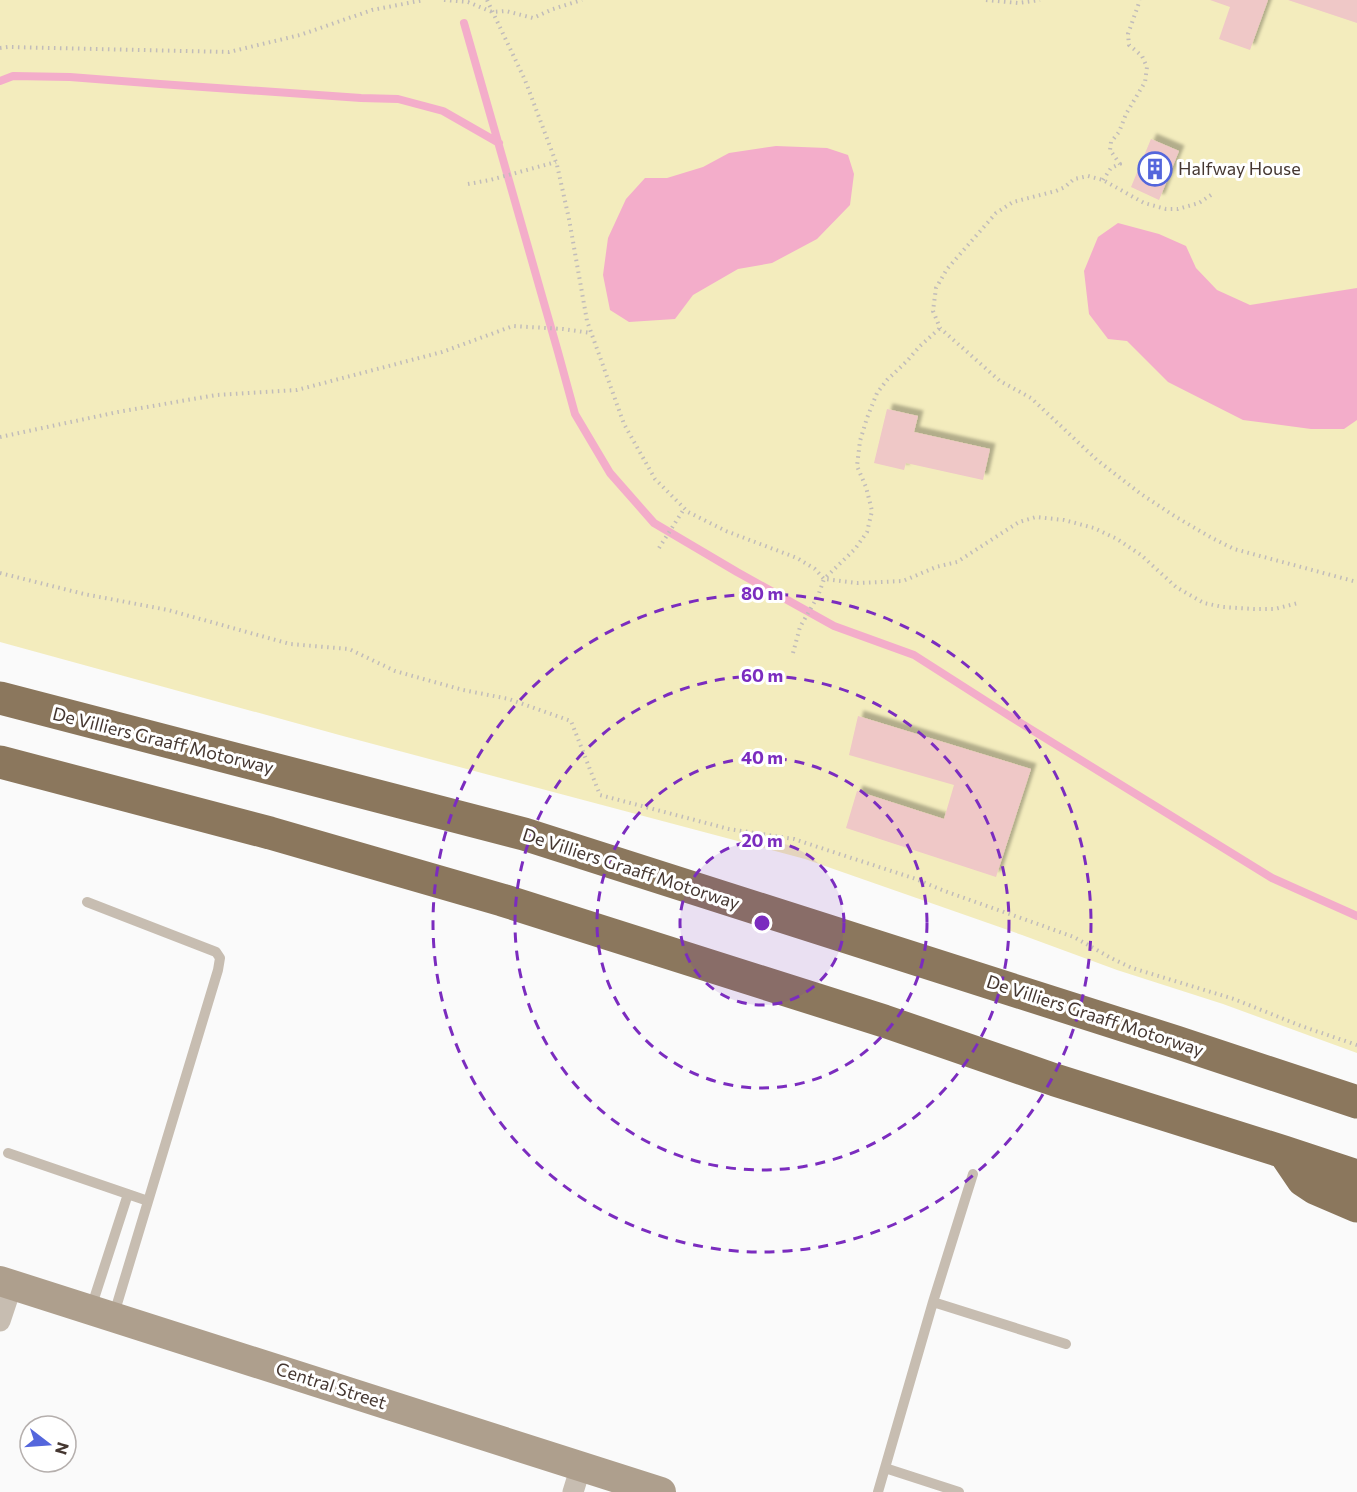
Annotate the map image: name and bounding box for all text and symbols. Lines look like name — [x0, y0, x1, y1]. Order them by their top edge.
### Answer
building icon: Halfway House — [1137, 151, 1173, 187]
place label: Halfway House — [1178, 157, 1301, 179]
text: 80 m — [741, 582, 783, 604]
text: 60 m — [741, 664, 783, 686]
street label: De Villiers Graaff Motorway — [50, 702, 276, 778]
text: 40 m — [741, 746, 783, 768]
street label: De Villiers Graaff Motorway — [520, 823, 743, 914]
text: 20 m — [741, 829, 783, 851]
centre of rings — [752, 913, 772, 933]
street label: De Villiers Graaff Motorway — [984, 970, 1207, 1061]
street label: Central Street — [273, 1357, 389, 1413]
north arrow — [18, 1414, 78, 1474]
text: N — [52, 1440, 74, 1457]

